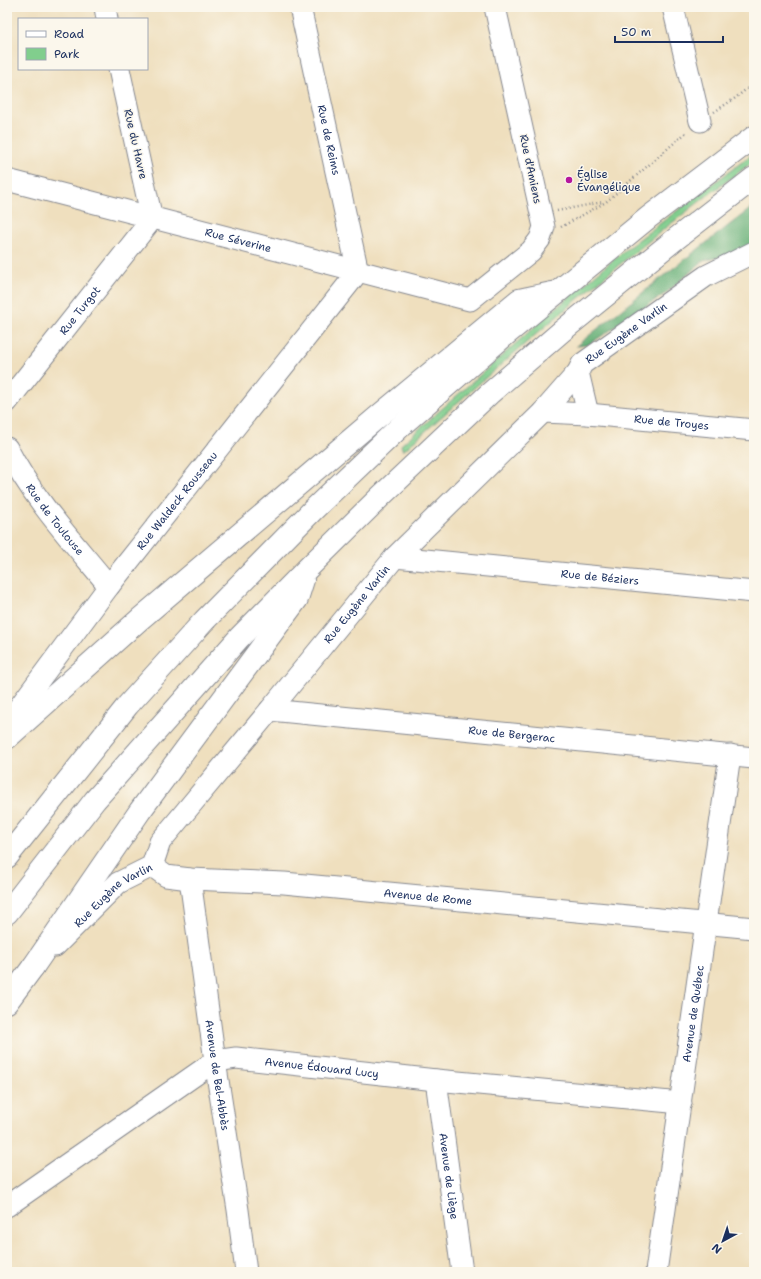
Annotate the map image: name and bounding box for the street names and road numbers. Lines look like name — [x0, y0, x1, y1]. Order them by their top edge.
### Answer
street label: Rue de Reims — [314, 103, 344, 177]
street label: Rue du Havre — [120, 108, 151, 181]
street label: Rue d'Amiens — [516, 133, 545, 205]
street label: Rue Séverine — [203, 225, 273, 256]
street label: Rue Turgot — [56, 283, 104, 338]
street label: Rue Eugène Varlin — [582, 299, 670, 367]
street label: Rue de Troyes — [633, 411, 710, 434]
street label: Rue Waldeck Rousseau — [133, 448, 221, 553]
street label: Rue de Toulouse — [22, 481, 87, 558]
street label: Rue Eugène Varlin — [320, 562, 394, 647]
street label: Rue de Béziers — [560, 566, 640, 589]
street label: Rue de Bergerac — [468, 723, 556, 746]
street label: Rue Eugène Varlin — [71, 860, 155, 931]
street label: Avenue de Rome — [383, 886, 473, 909]
street label: Avenue de Québec — [679, 964, 708, 1063]
street label: Avenue de Bel-Abbès — [201, 1019, 233, 1132]
street label: Avenue Édouard Lucy — [264, 1054, 379, 1082]
street label: Avenue de Liège — [435, 1132, 462, 1220]

